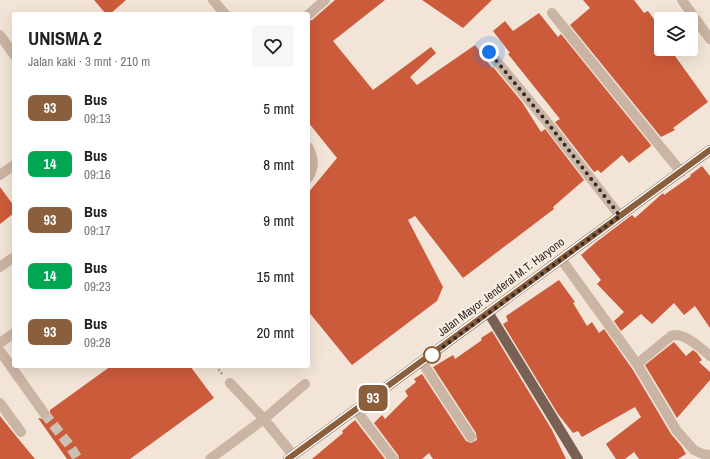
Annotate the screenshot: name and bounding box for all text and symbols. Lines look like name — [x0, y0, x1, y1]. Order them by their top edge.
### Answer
map controls — [654, 12, 698, 56]
button: layers — [654, 12, 698, 56]
text: UNISMA 2 — [28, 25, 102, 51]
button: heart — [252, 25, 294, 67]
your location — [479, 42, 499, 62]
text: Jalan kaki · 3 mnt · 210 m — [28, 53, 150, 70]
text: Bus — [84, 89, 107, 110]
text: 5 mnt — [263, 98, 294, 119]
text: 93 — [44, 99, 56, 117]
text: 09:13 — [84, 110, 111, 127]
text: Bus — [84, 145, 107, 166]
text: 8 mnt — [263, 154, 294, 175]
text: 14 — [44, 155, 56, 173]
text: 09:16 — [84, 166, 111, 183]
text: Bus — [84, 201, 107, 222]
text: 9 mnt — [263, 210, 294, 231]
text: 93 — [44, 211, 56, 229]
text: 09:17 — [84, 222, 111, 239]
street label: Jalan Mayor Jenderal M.T. Haryono — [434, 234, 568, 340]
text: Bus — [84, 257, 107, 278]
text: 15 mnt — [256, 266, 294, 287]
text: 14 — [44, 267, 56, 285]
text: 09:23 — [84, 278, 111, 295]
text: Bus — [84, 313, 107, 334]
text: 20 mnt — [256, 322, 294, 343]
text: 93 — [44, 323, 56, 341]
text: 09:28 — [84, 334, 111, 351]
unlabelled marker — [423, 346, 441, 364]
line badge: 93 — [355, 385, 391, 411]
text: 93 — [367, 389, 379, 407]

